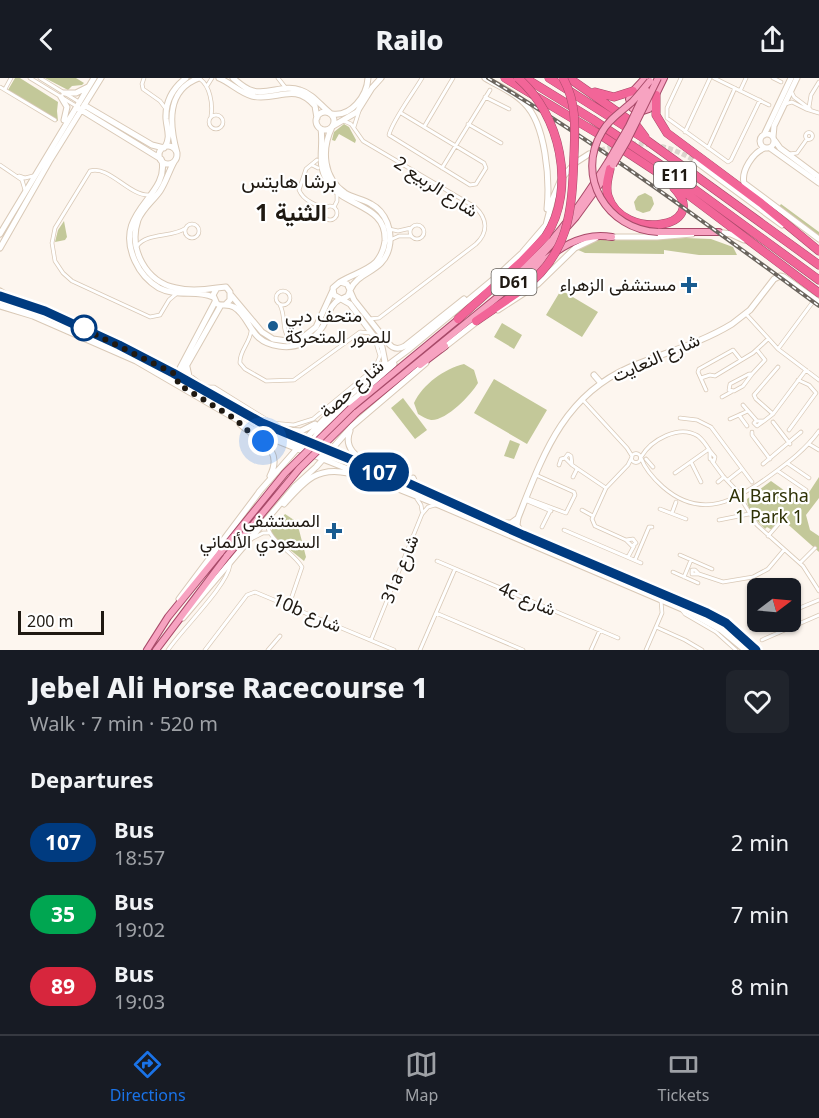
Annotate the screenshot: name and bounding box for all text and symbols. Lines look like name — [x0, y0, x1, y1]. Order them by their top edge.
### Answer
text: Railo — [375, 21, 444, 58]
icon: back — [30, 23, 63, 56]
icon: share — [756, 23, 789, 56]
street label: شارع الربيع 2 — [389, 150, 483, 223]
road number: E11 — [654, 162, 696, 188]
district label: برشا هايتس — [241, 167, 337, 194]
district label: الثنية 1 — [255, 195, 327, 228]
road number: D61 — [492, 269, 536, 295]
place label: مستشفى الزهراء — [560, 272, 676, 296]
marker: مستشفى الزهراء — [680, 276, 698, 294]
place label: متحف دبي للصور المتحركة — [285, 303, 391, 348]
unlabelled marker — [71, 315, 97, 341]
marker: متحف دبي للصور المتحركة — [266, 319, 280, 333]
street label: شارع النعايت — [608, 327, 704, 388]
street label: شارع حصة — [314, 354, 389, 424]
your location — [248, 426, 278, 456]
line badge: 107 — [344, 452, 413, 492]
text: 107 — [361, 458, 397, 486]
park label: Al Barsha 1 Park 1 — [729, 483, 809, 528]
place label: المستشفى السعودي الألماني — [200, 508, 320, 557]
marker: المستشفى السعودي الألماني — [325, 522, 343, 540]
street label: 31a شارع — [375, 531, 425, 607]
street label: 4c شارع — [495, 575, 560, 622]
north arrow — [747, 578, 801, 632]
map controls — [747, 578, 801, 632]
street label: 10b شارع — [269, 587, 345, 638]
scale bar — [18, 608, 104, 636]
text: 200 m — [27, 610, 74, 632]
text: Jebel Ali Horse Racecourse 1 — [30, 668, 428, 706]
button: heart — [726, 670, 789, 733]
text: Walk · 7 min · 520 m — [30, 710, 218, 737]
text: Departures — [30, 764, 154, 794]
text: Bus — [114, 814, 154, 844]
text: 2 min — [731, 827, 789, 857]
text: 107 — [45, 828, 81, 856]
text: 18:57 — [114, 844, 165, 871]
text: Bus — [114, 886, 154, 916]
text: 7 min — [731, 899, 789, 929]
text: 35 — [51, 900, 75, 928]
text: 19:02 — [114, 916, 165, 943]
text: Bus — [114, 958, 154, 988]
text: 8 min — [731, 971, 789, 1001]
text: 89 — [51, 972, 75, 1000]
text: 19:03 — [114, 988, 165, 1015]
tab: Directions — [110, 1048, 186, 1106]
tab: Map — [405, 1048, 438, 1106]
tab: Tickets — [658, 1048, 709, 1106]

